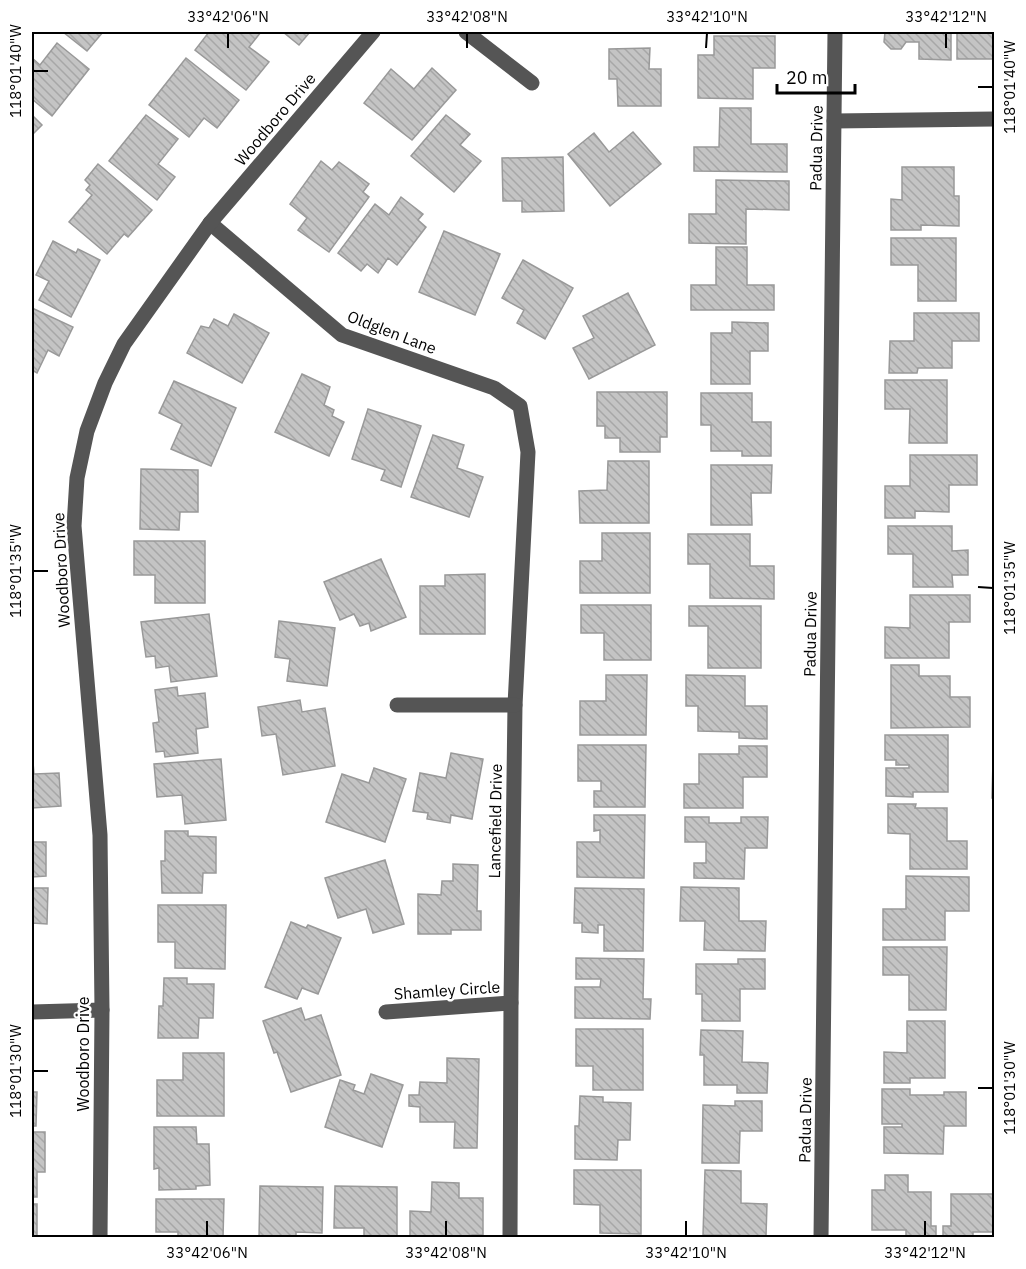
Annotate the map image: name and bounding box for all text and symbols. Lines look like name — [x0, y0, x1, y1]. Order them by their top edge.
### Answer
text: 33°42'06"N — [187, 7, 269, 26]
text: 33°42'08"N — [426, 7, 508, 26]
text: 33°42'10"N — [666, 7, 748, 26]
text: 33°42'12"N — [905, 7, 987, 26]
text: 118°01'40"W — [6, 24, 25, 118]
text: 118°01'40"W — [1000, 40, 1019, 134]
scale bar — [777, 57, 855, 95]
text: 20 m — [786, 66, 828, 89]
street label: Woodboro Drive — [230, 68, 320, 170]
street label: Padua Drive — [805, 105, 827, 191]
street label: Oldglen Lane — [345, 306, 440, 358]
street label: Woodboro Drive — [48, 512, 74, 628]
text: 118°01'35"W — [6, 524, 25, 618]
text: 118°01'35"W — [1000, 541, 1019, 635]
street label: Padua Drive — [799, 591, 821, 677]
street label: Lancefield Drive — [484, 763, 506, 879]
street label: Shamley Circle — [393, 976, 501, 1004]
street label: Woodboro Drive — [73, 996, 93, 1112]
text: 118°01'30"W — [6, 1024, 25, 1118]
text: 118°01'30"W — [1000, 1041, 1019, 1135]
street label: Padua Drive — [794, 1077, 816, 1163]
text: 33°42'06"N — [166, 1243, 248, 1262]
text: 33°42'08"N — [405, 1243, 487, 1262]
text: 33°42'10"N — [645, 1243, 727, 1262]
text: 33°42'12"N — [884, 1243, 966, 1262]

